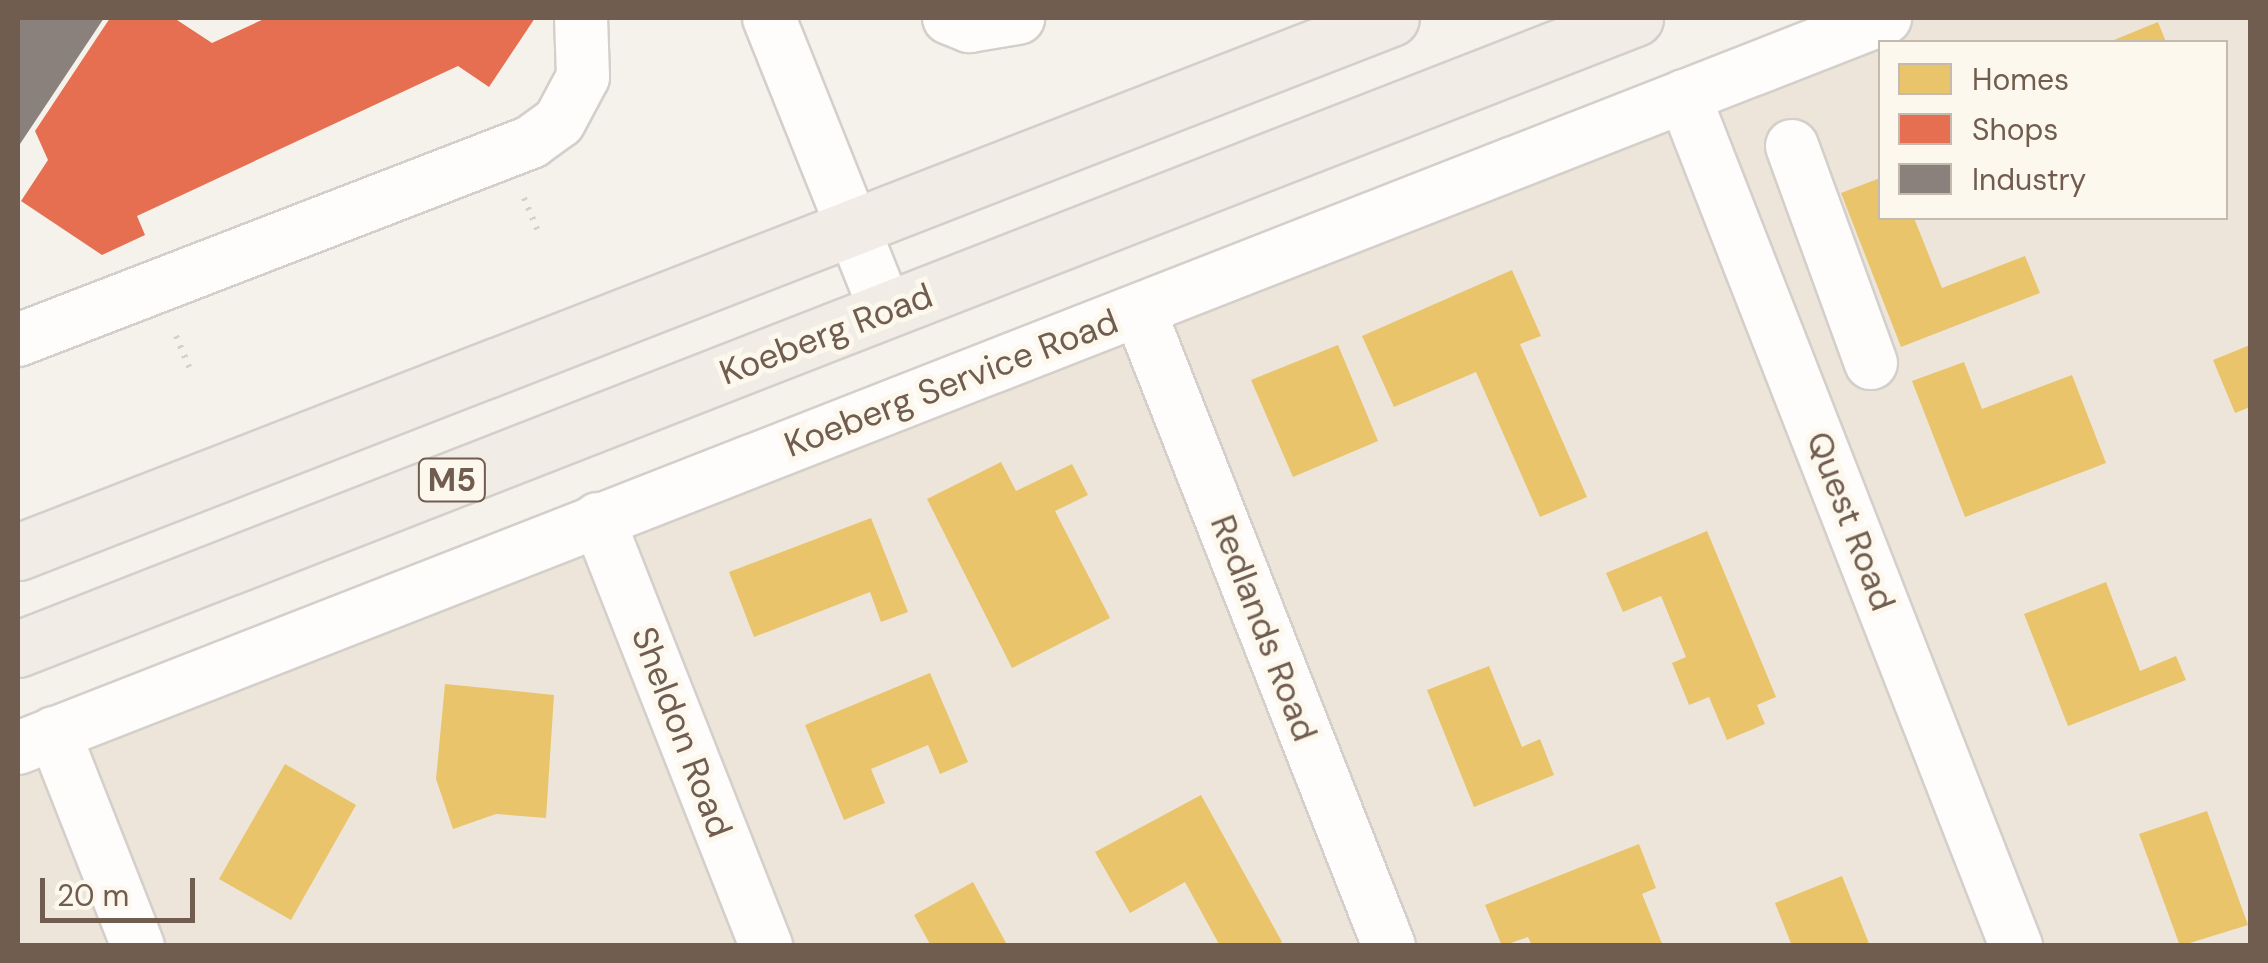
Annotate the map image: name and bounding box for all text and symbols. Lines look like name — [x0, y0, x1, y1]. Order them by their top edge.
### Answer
legend — [1878, 40, 2228, 220]
text: Homes — [1972, 60, 2069, 99]
text: Shops — [1972, 110, 2058, 149]
text: Industry — [1972, 160, 2086, 199]
street label: Koeberg Road — [714, 274, 938, 394]
street label: Koeberg Service Road — [778, 300, 1124, 466]
street label: Quest Road — [1798, 426, 1904, 616]
road number: M5 — [417, 453, 487, 507]
street label: Redlands Road — [1202, 509, 1326, 747]
street label: Sheldon Road — [623, 621, 741, 843]
scale bar — [45, 858, 200, 920]
text: 20 m — [57, 876, 129, 915]

